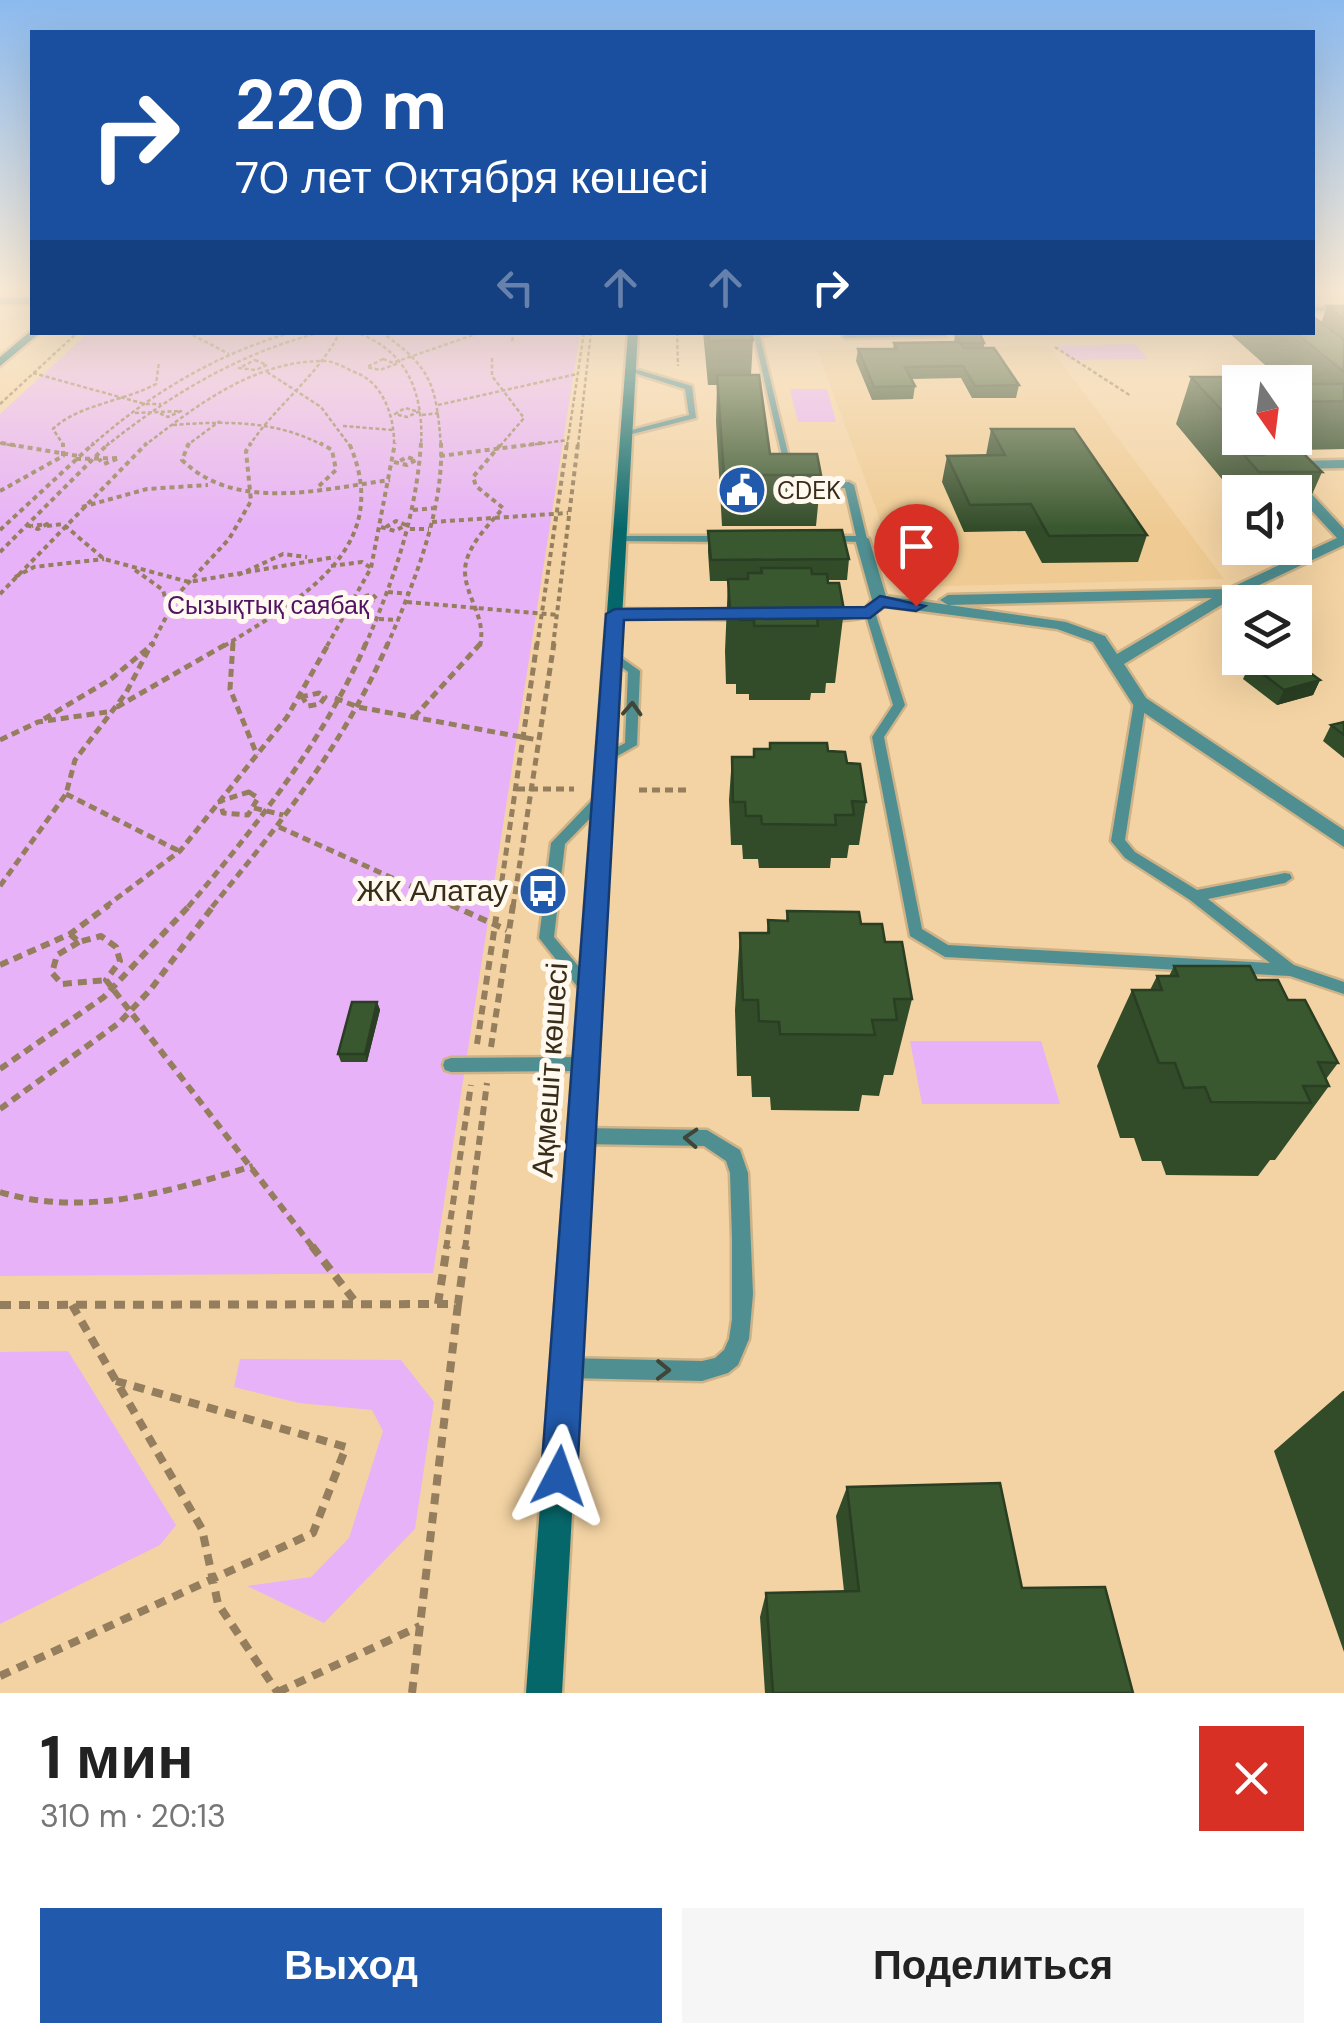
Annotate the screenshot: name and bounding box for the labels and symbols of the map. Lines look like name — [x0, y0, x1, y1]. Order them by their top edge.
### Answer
north arrow — [1222, 365, 1312, 455]
public building icon: CDEK — [716, 464, 768, 516]
place label: CDEK — [777, 474, 841, 507]
pin — [874, 504, 959, 607]
park label: Сызықтық саябақ — [167, 589, 370, 622]
one-way arrow — [622, 700, 643, 716]
bus stop icon: ЖК Алатау — [517, 865, 569, 917]
place label: ЖК Алатау — [357, 871, 508, 910]
street label: Ақмешіт көшесі — [523, 961, 576, 1179]
one-way arrow — [683, 1128, 699, 1149]
one-way arrow — [656, 1360, 672, 1381]
position arrow — [507, 1424, 611, 1528]

